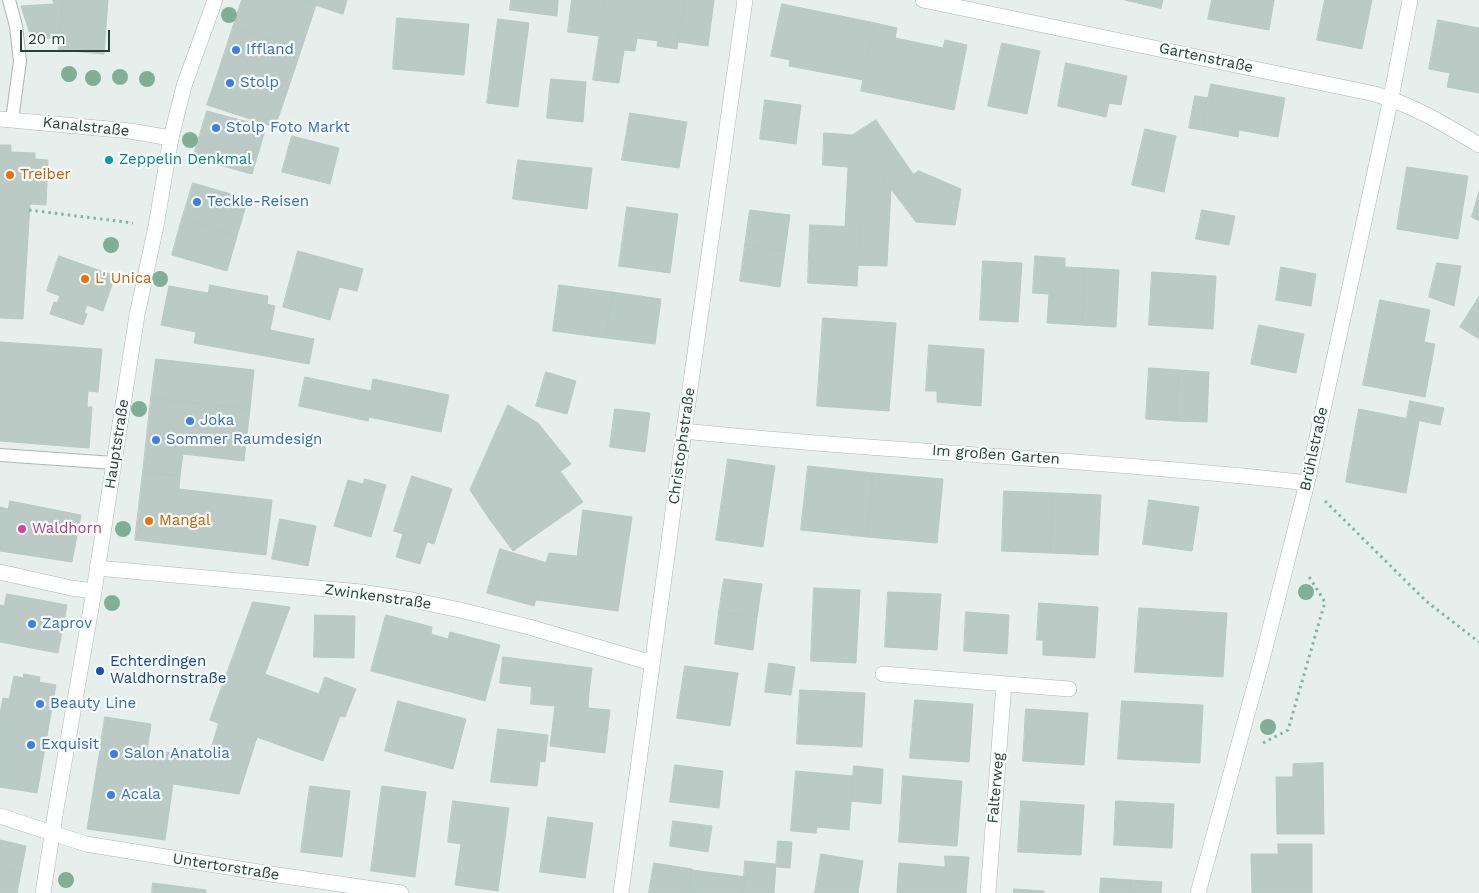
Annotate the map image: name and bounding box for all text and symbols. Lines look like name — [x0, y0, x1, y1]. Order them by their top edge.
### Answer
scale bar — [22, 20, 112, 52]
text: 20 m — [28, 30, 66, 48]
street label: Gartenstraße — [1157, 39, 1255, 77]
place label: Iffland — [246, 41, 294, 59]
marker: Iffland — [230, 44, 242, 56]
place label: Stolp — [240, 74, 279, 92]
marker: Stolp — [224, 77, 236, 89]
street label: Kanalstraße — [42, 114, 130, 140]
place label: Stolp Foto Markt — [226, 119, 350, 137]
marker: Stolp Foto Markt — [210, 122, 222, 134]
place label: Zeppelin Denkmal — [119, 151, 252, 169]
marker: Zeppelin Denkmal — [103, 154, 115, 166]
place label: Treiber — [20, 166, 71, 184]
marker: Treiber — [4, 169, 16, 181]
place label: Teckle-Reisen — [207, 193, 309, 211]
marker: Teckle-Reisen — [191, 196, 203, 208]
place label: L' Unica — [95, 270, 152, 288]
marker: L' Unica — [79, 273, 91, 285]
street label: Christophstraße — [665, 386, 699, 506]
street label: Hauptstraße — [101, 398, 133, 490]
street label: Brühlstraße — [1296, 405, 1332, 493]
place label: Joka — [200, 412, 234, 430]
marker: Joka — [184, 415, 196, 427]
place label: Sommer Raumdesign — [166, 431, 322, 449]
marker: Sommer Raumdesign — [150, 434, 162, 446]
street label: Im großen Garten — [931, 442, 1061, 468]
place label: Mangal — [159, 512, 211, 530]
marker: Mangal — [143, 515, 155, 527]
place label: Waldhorn — [32, 520, 102, 538]
marker: Waldhorn — [16, 523, 28, 535]
street label: Zwinkenstraße — [323, 581, 433, 613]
place label: Zaprov — [42, 615, 92, 633]
marker: Zaprov — [26, 618, 38, 630]
place label: Echterdingen Waldhornstraße — [110, 653, 226, 688]
marker: Echterdingen Waldhornstraße — [94, 665, 106, 677]
place label: Beauty Line — [50, 695, 136, 713]
marker: Beauty Line — [34, 698, 46, 710]
place label: Exquisit — [41, 736, 99, 754]
marker: Exquisit — [25, 739, 37, 751]
place label: Salon Anatolia — [124, 745, 230, 763]
marker: Salon Anatolia — [108, 748, 120, 760]
street label: Falterweg — [984, 752, 1008, 824]
place label: Acala — [121, 786, 161, 804]
marker: Acala — [105, 789, 117, 801]
street label: Untertorstraße — [171, 850, 281, 884]

